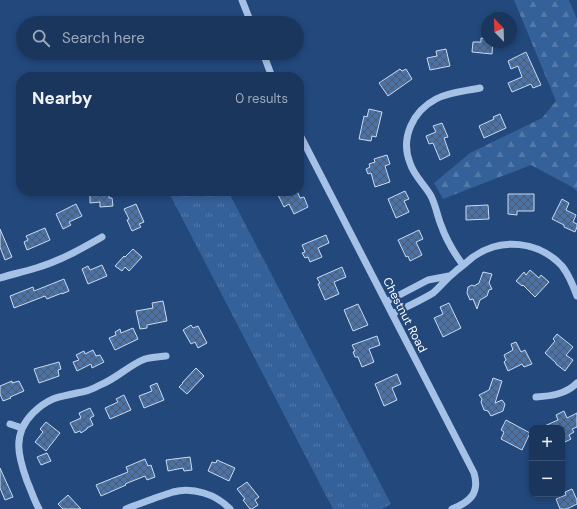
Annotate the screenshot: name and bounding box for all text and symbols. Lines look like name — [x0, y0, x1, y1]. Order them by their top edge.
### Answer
north arrow — [481, 12, 517, 48]
search box — [16, 16, 304, 60]
icon: search — [30, 27, 52, 49]
text: Search here — [62, 28, 145, 48]
text: Nearby — [32, 87, 92, 109]
text: 0 results — [235, 90, 288, 107]
street label: Chestnut Road — [379, 275, 431, 355]
map controls — [529, 425, 565, 497]
button: + — [529, 425, 565, 461]
button: − — [529, 461, 565, 497]

